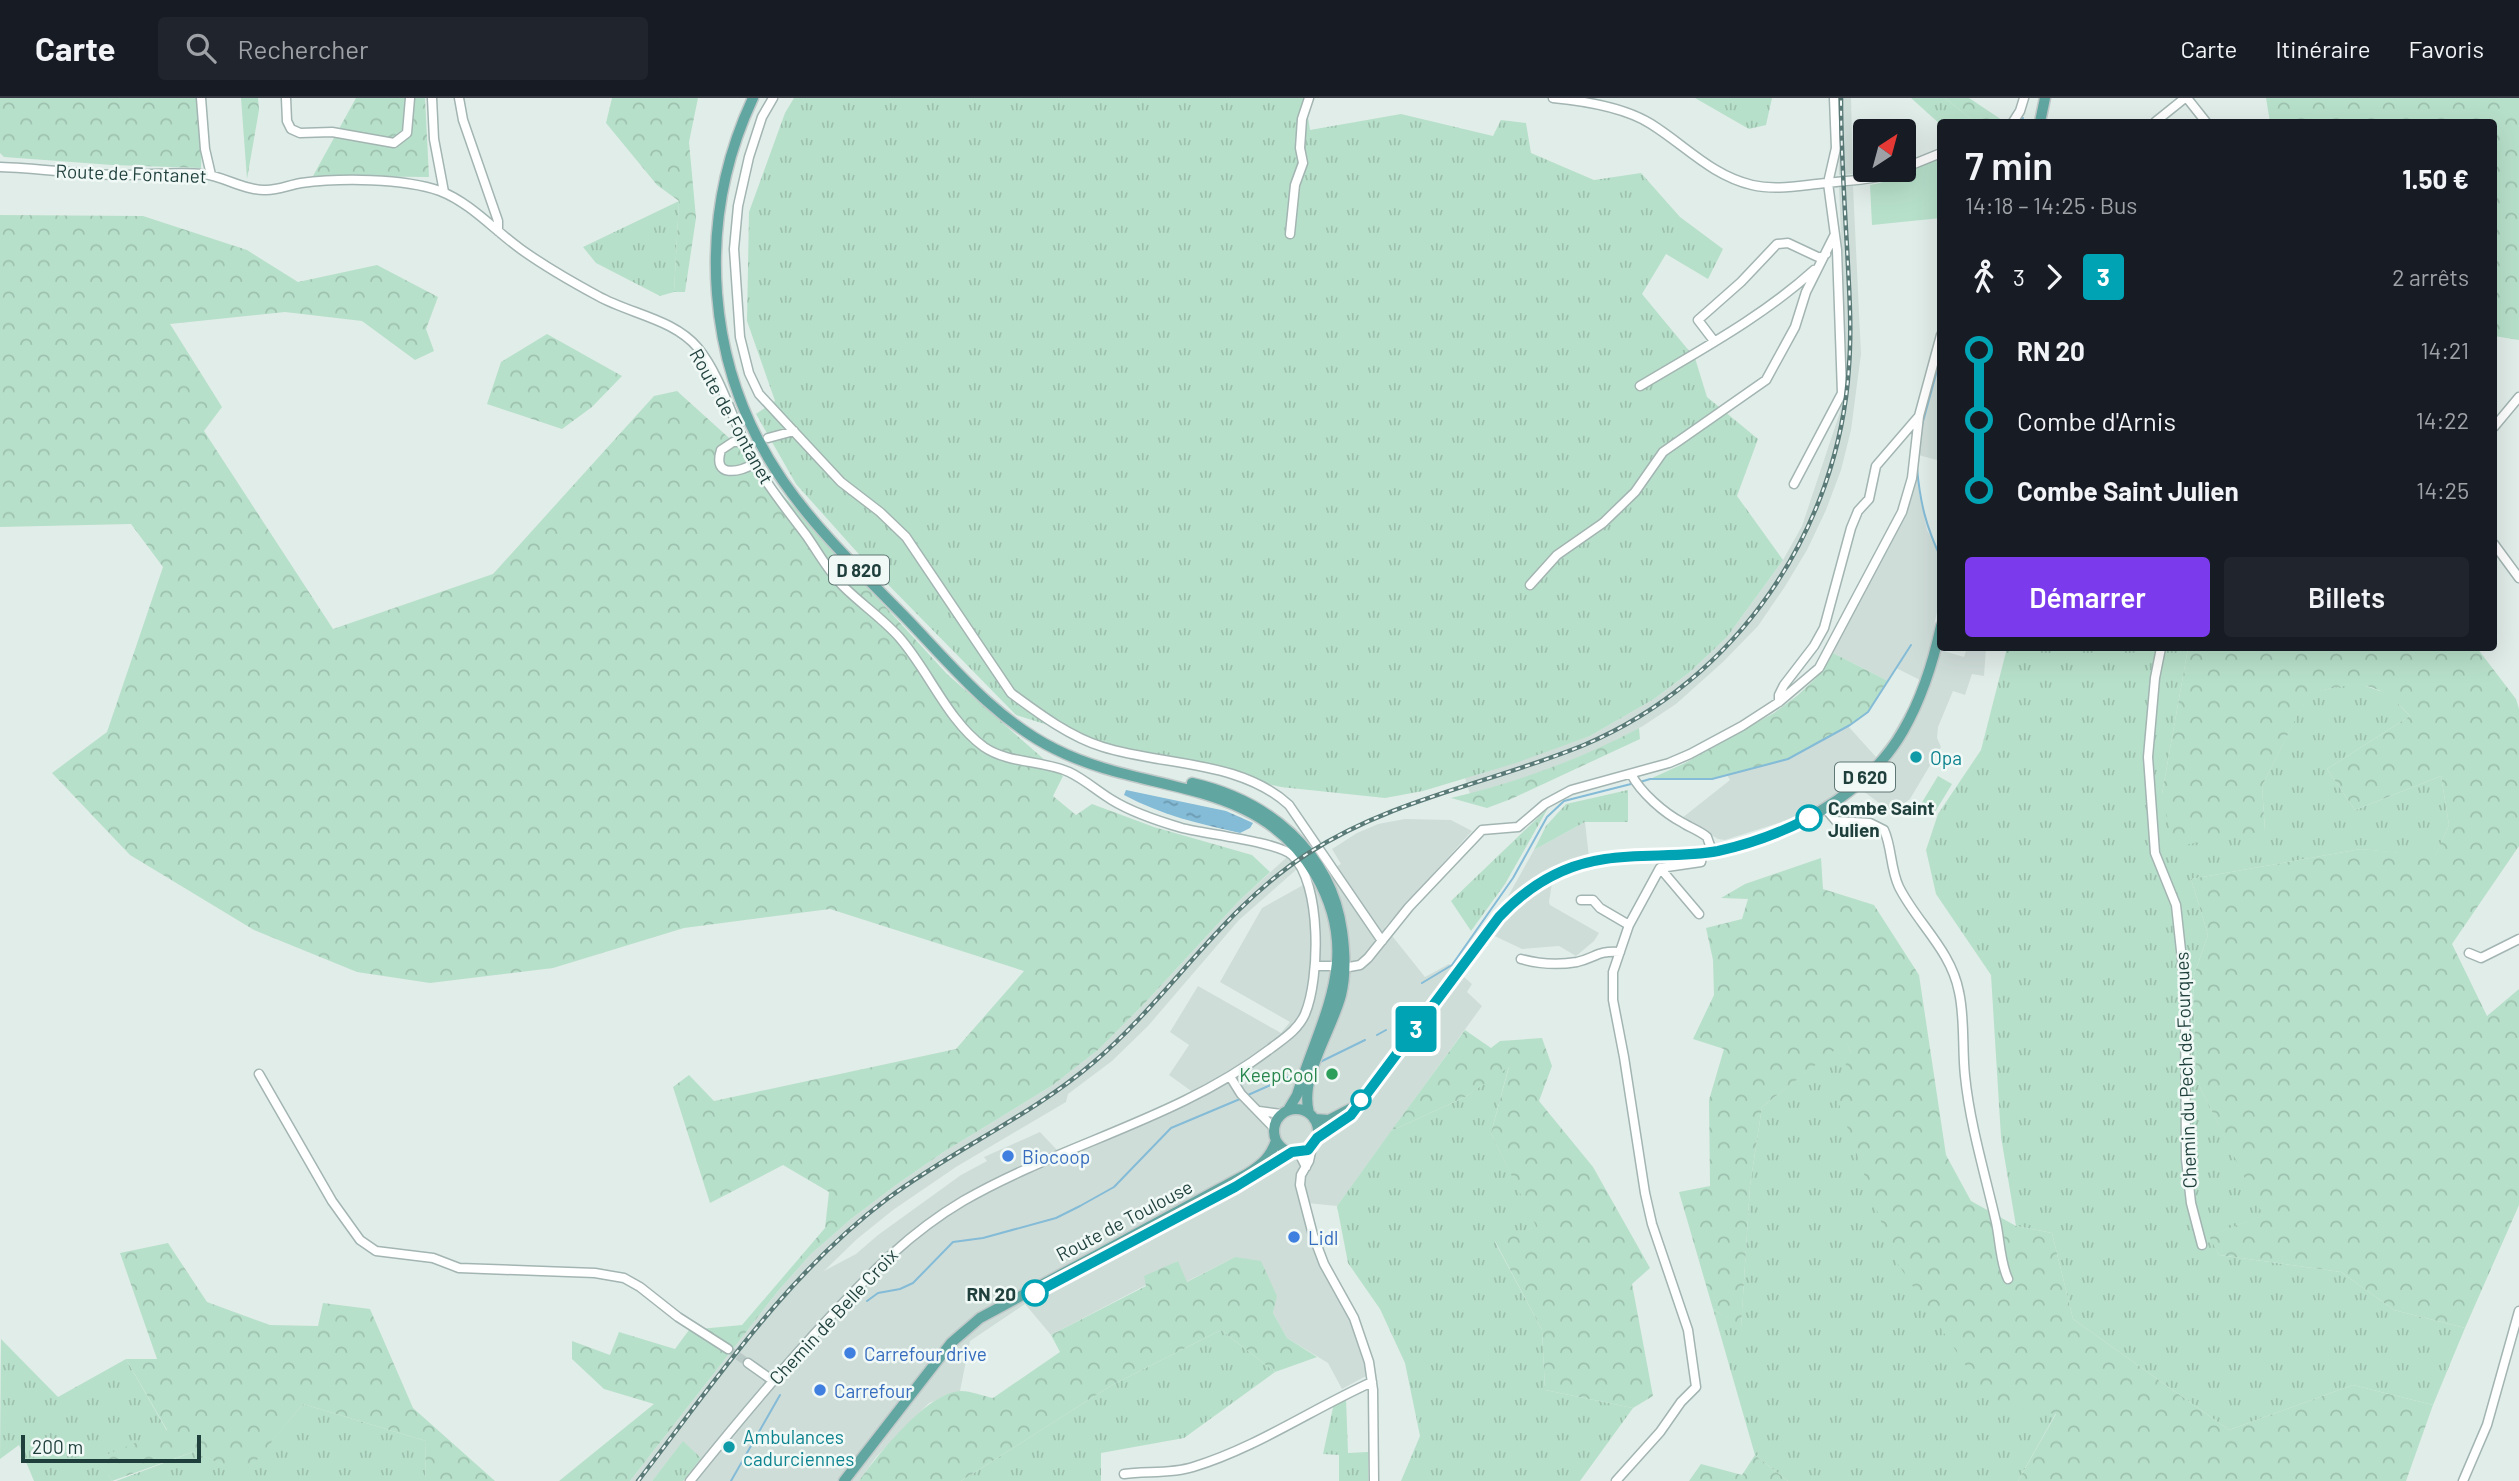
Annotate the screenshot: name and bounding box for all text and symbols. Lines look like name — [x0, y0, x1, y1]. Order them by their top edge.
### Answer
search box — [158, 17, 648, 80]
text: Carte — [35, 28, 116, 68]
icon: search — [182, 29, 220, 67]
text: Rechercher — [238, 33, 368, 64]
text: Carte — [2181, 34, 2237, 63]
text: Itinéraire — [2275, 34, 2371, 63]
text: Favoris — [2409, 34, 2484, 63]
north arrow — [1853, 119, 1916, 182]
map controls — [1853, 119, 1916, 182]
text: 7 min — [1965, 142, 2053, 188]
street label: Route de Fontanet — [55, 159, 207, 187]
text: 1.50 € — [2402, 163, 2469, 194]
text: 14:18 – 14:25 · Bus — [1965, 191, 2137, 219]
icon: walk — [1965, 258, 2003, 296]
icon: forward — [2035, 258, 2073, 296]
text: 3 — [2097, 262, 2110, 291]
text: 3 — [2013, 263, 2025, 291]
text: 2 arrêts — [2392, 263, 2469, 291]
text: RN 20 — [2017, 335, 2085, 366]
text: 14:21 — [2420, 336, 2469, 364]
street label: Route de Fontanet — [685, 344, 779, 488]
text: Combe d'Arnis — [2017, 405, 2176, 436]
text: 14:22 — [2416, 406, 2469, 434]
text: Combe Saint Julien — [2017, 475, 2239, 506]
text: 14:25 — [2416, 476, 2469, 504]
road number: D 820 — [829, 556, 889, 584]
button: Démarrer — [1965, 557, 2210, 637]
button: Billets — [2224, 557, 2469, 637]
place label: Opa — [1930, 746, 1962, 769]
marker: Opa — [1908, 749, 1924, 765]
road number: D 620 — [1835, 762, 1895, 792]
place label: Combe Saint Julien — [1828, 796, 1935, 841]
marker: Combe Saint Julien — [1796, 805, 1822, 831]
street label: Chemin du Pech de Fourques — [2169, 951, 2201, 1189]
line badge: 3 — [1393, 1006, 1439, 1052]
text: 3 — [1410, 1014, 1422, 1043]
place label: KeepCool — [1239, 1063, 1318, 1086]
marker: KeepCool — [1324, 1066, 1340, 1082]
unlabelled marker — [1351, 1090, 1371, 1110]
place label: Biocoop — [1022, 1145, 1090, 1168]
marker: Biocoop — [1000, 1148, 1016, 1164]
street label: Route de Toulouse — [1052, 1174, 1196, 1266]
place label: Lidl — [1308, 1226, 1338, 1249]
marker: Lidl — [1286, 1229, 1302, 1245]
street label: Chemin de Belle Croix — [764, 1243, 902, 1389]
marker: RN 20 — [1022, 1280, 1048, 1306]
place label: RN 20 — [966, 1282, 1016, 1305]
place label: Carrefour drive — [864, 1342, 987, 1365]
marker: Carrefour drive — [842, 1345, 858, 1361]
place label: Carrefour — [834, 1379, 912, 1402]
marker: Carrefour — [812, 1382, 828, 1398]
place label: Ambulances cadurciennes — [743, 1425, 854, 1470]
scale bar — [21, 1432, 201, 1464]
text: 200 m — [32, 1435, 83, 1458]
marker: Ambulances cadurciennes — [721, 1439, 737, 1455]

